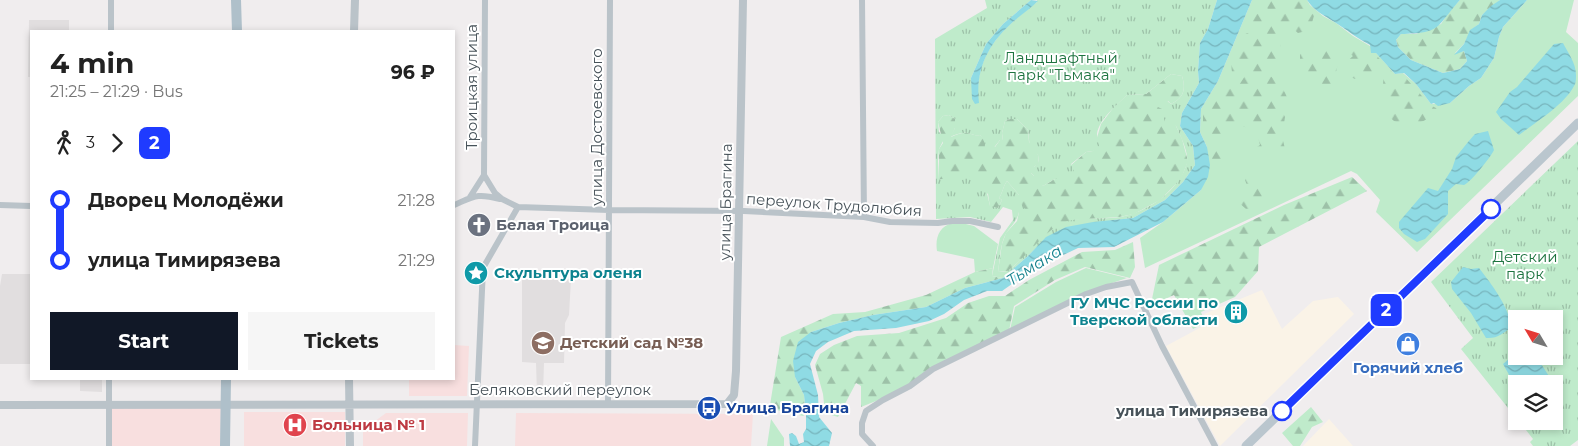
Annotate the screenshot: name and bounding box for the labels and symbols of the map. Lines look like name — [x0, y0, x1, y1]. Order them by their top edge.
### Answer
street label: Троицкая улица — [462, 24, 481, 150]
street label: улица Достоевского — [587, 48, 606, 207]
park label: Ландшафтный парк "Тьмака" — [1004, 48, 1118, 84]
street label: улица Брагина — [715, 143, 736, 262]
street label: переулок Трудолюбия — [745, 189, 923, 220]
unlabelled marker — [1481, 199, 1501, 219]
church icon: Белая Троица — [466, 212, 492, 238]
place label: Белая Троица — [496, 215, 609, 234]
water label: Тьмака — [1003, 241, 1066, 290]
park label: Детский парк — [1492, 247, 1558, 283]
place icon: Скульптура оленя — [463, 260, 489, 286]
place label: Скульптура оленя — [494, 263, 642, 282]
place label: ГУ МЧС России по Тверской области — [1070, 293, 1218, 329]
line badge: 2 — [1370, 294, 1402, 326]
building icon: ГУ МЧС России по Тверской области — [1223, 299, 1249, 325]
north arrow — [1508, 310, 1562, 365]
school or university icon: Детский сад №38 — [530, 330, 556, 356]
shop icon: Горячий хлеб — [1395, 331, 1421, 357]
place label: Детский сад №38 — [560, 333, 703, 352]
place label: Горячий хлеб — [1353, 358, 1463, 377]
street label: Беляковский переулок — [469, 380, 651, 399]
bus stop icon: Улица Брагина — [696, 395, 722, 421]
place label: Улица Брагина — [726, 398, 849, 417]
place label: улица Тимирязева — [1115, 401, 1268, 420]
marker: улица Тимирязева — [1272, 401, 1292, 421]
hospital icon: Больница № 1 — [282, 412, 308, 438]
place label: Больница № 1 — [312, 415, 425, 434]

